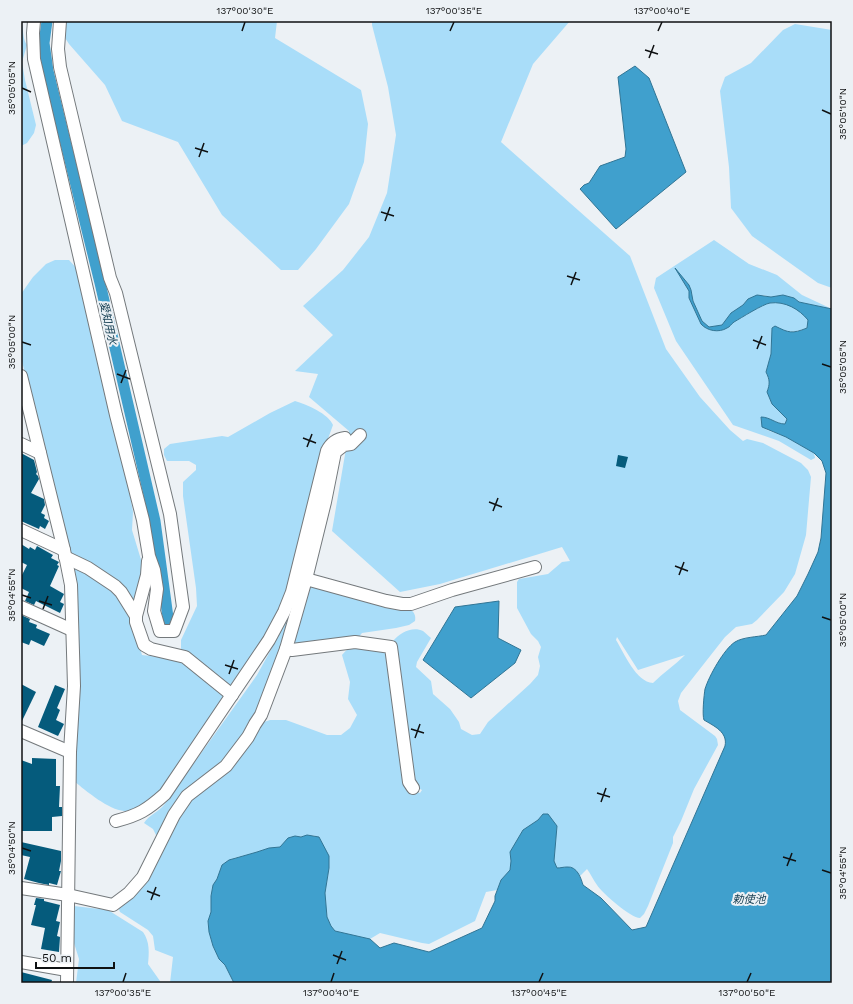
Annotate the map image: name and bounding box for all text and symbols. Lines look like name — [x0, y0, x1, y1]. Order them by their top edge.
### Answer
text: 137°00'30"E — [217, 5, 273, 16]
text: 137°00'35"E — [426, 5, 482, 16]
text: 137°00'40"E — [634, 5, 690, 16]
text: 35°05'05"N — [6, 61, 17, 115]
text: 35°05'10"N — [837, 88, 848, 140]
water label: 愛知用水 — [97, 300, 120, 347]
text: 35°05'00"N — [6, 315, 17, 369]
text: 35°05'05"N — [837, 340, 848, 394]
text: 35°04'55"N — [6, 568, 17, 622]
text: 35°05'00"N — [837, 593, 848, 647]
text: 35°04'50"N — [6, 821, 17, 875]
text: 35°04'55"N — [837, 846, 848, 900]
water label: 勅使池 — [733, 893, 766, 906]
scale bar — [36, 944, 114, 970]
text: 50 m — [42, 951, 72, 965]
text: 137°00'35"E — [95, 987, 151, 998]
text: 137°00'40"E — [303, 987, 359, 998]
text: 137°00'45"E — [511, 987, 567, 998]
text: 137°00'50"E — [719, 987, 775, 998]

